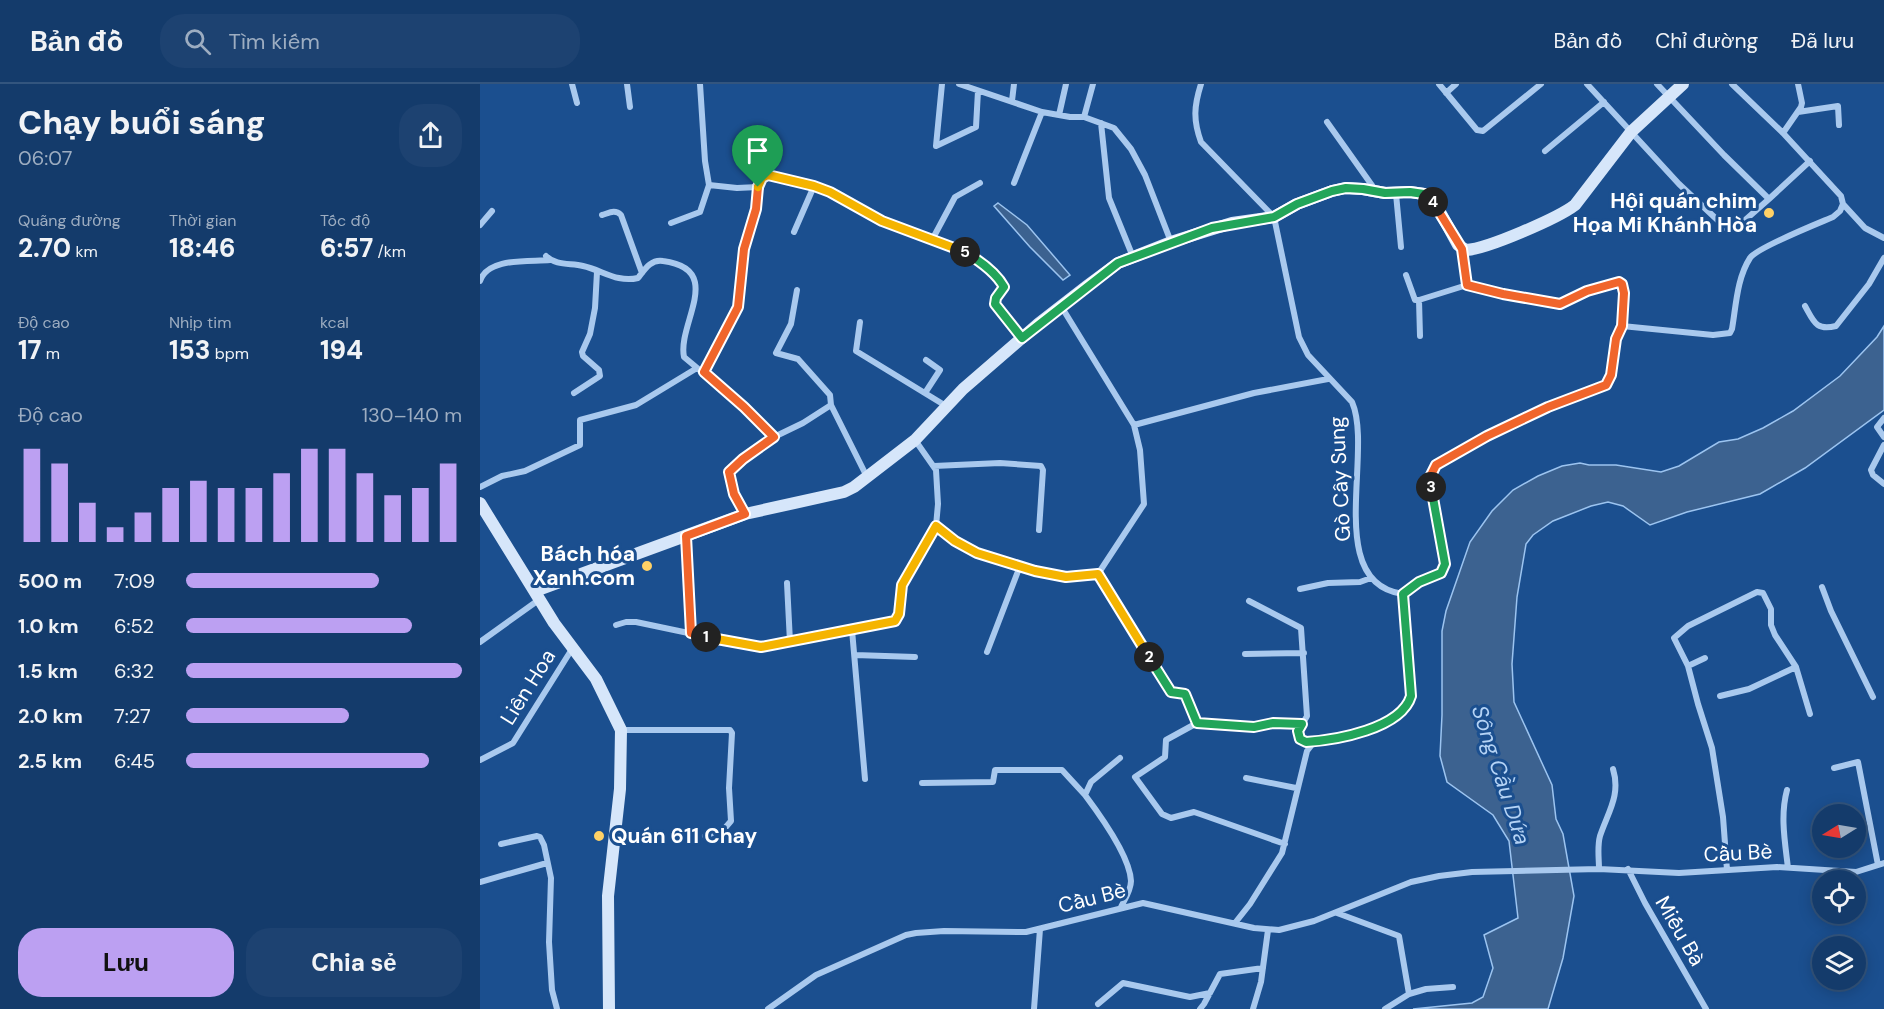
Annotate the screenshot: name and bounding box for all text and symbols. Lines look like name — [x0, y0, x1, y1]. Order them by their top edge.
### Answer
search box — [160, 14, 580, 68]
text: Bản đồ — [30, 23, 124, 60]
icon: search — [181, 25, 214, 58]
text: Tìm kiếm — [229, 27, 320, 56]
text: Bản đồ — [1554, 27, 1622, 55]
text: Chỉ đường — [1655, 27, 1758, 55]
text: Đã lưu — [1791, 27, 1854, 55]
text: Chạy buổi sáng — [18, 101, 266, 144]
button: share — [399, 104, 462, 167]
pin — [732, 125, 783, 187]
icon: arrive — [741, 134, 774, 167]
text: 06:07 — [18, 145, 72, 171]
pin: 4 — [1418, 187, 1448, 217]
place label: Hội quán chim Họa Mi Khánh Hòa — [1573, 187, 1757, 239]
text: 4 — [1428, 191, 1438, 212]
marker: Hội quán chim Họa Mi Khánh Hòa — [1762, 206, 1776, 220]
text: Quãng đường — [18, 210, 121, 231]
text: Thời gian — [169, 210, 236, 231]
text: Tốc độ — [320, 210, 370, 231]
text: 2.70 — [18, 231, 71, 265]
text: 18:46 — [169, 231, 235, 265]
text: 6:57 — [320, 231, 373, 265]
pin: 5 — [950, 237, 980, 267]
text: km — [71, 241, 98, 262]
text: /km — [373, 241, 406, 262]
text: 5 — [960, 241, 970, 262]
text: Độ cao — [18, 312, 70, 333]
text: Nhịp tim — [169, 312, 231, 333]
text: kcal — [320, 312, 349, 333]
text: 17 — [18, 333, 42, 367]
text: 153 — [169, 333, 211, 367]
text: 194 — [320, 333, 363, 367]
text: m — [42, 343, 60, 364]
text: bpm — [211, 343, 249, 364]
text: Độ cao — [18, 402, 83, 428]
text: 130–140 m — [362, 402, 462, 428]
street label: Gò Cây Sung — [1323, 415, 1357, 542]
pin: 3 — [1416, 472, 1446, 502]
text: 3 — [1426, 476, 1436, 497]
place label: Bách hóa Xanh.com — [533, 540, 635, 592]
marker: Bách hóa Xanh.com — [640, 559, 654, 573]
text: 500 m — [18, 568, 82, 594]
text: 7:09 — [114, 568, 155, 594]
text: 1.0 km — [18, 613, 79, 639]
text: 6:52 — [114, 613, 154, 639]
pin: 1 — [691, 622, 721, 652]
text: 1 — [703, 626, 709, 647]
pin: 2 — [1134, 642, 1164, 672]
street label: Liên Hoa — [494, 644, 562, 730]
text: 2 — [1144, 646, 1154, 667]
text: 1.5 km — [18, 658, 78, 684]
text: 6:32 — [114, 658, 154, 684]
water label: Sông Cầu Dứa — [1465, 702, 1537, 848]
text: 2.0 km — [18, 703, 83, 729]
text: 7:27 — [114, 703, 151, 729]
text: 2.5 km — [18, 748, 82, 774]
text: 6:45 — [114, 748, 155, 774]
north arrow — [1812, 804, 1866, 858]
map controls — [1812, 804, 1866, 990]
place label: Quán 611 Chay — [611, 822, 758, 850]
marker: Quán 611 Chay — [592, 829, 606, 843]
street label: Cầu Bè — [1703, 837, 1773, 869]
button: locate — [1812, 870, 1866, 924]
street label: Cầu Bè — [1055, 876, 1129, 920]
street label: Miếu Bà — [1649, 891, 1711, 971]
button: Lưu — [18, 928, 234, 997]
button: Chia sẻ — [246, 928, 462, 997]
button: layers — [1812, 936, 1866, 990]

